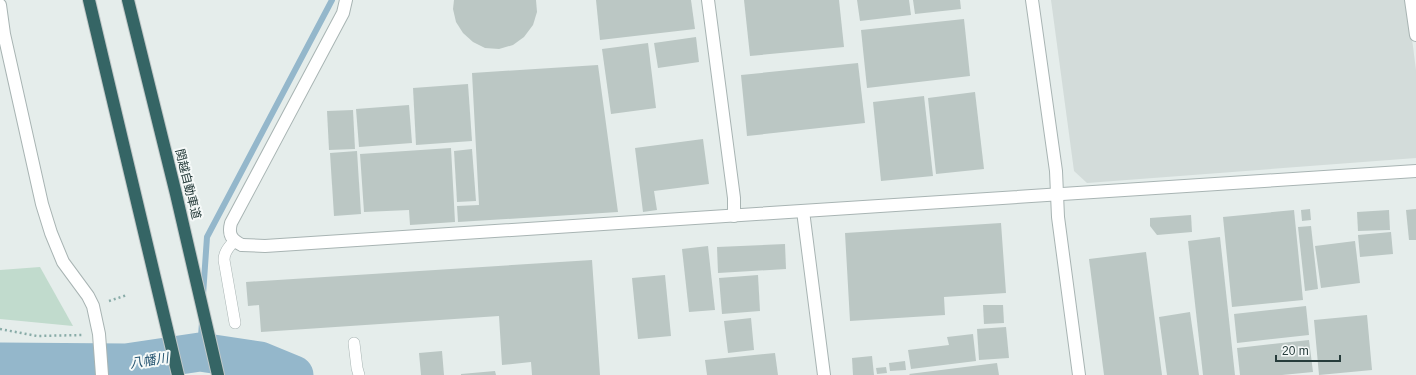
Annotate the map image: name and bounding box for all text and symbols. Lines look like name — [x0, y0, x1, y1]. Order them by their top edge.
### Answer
street label: 関越自動車道 — [172, 147, 204, 221]
scale bar — [1276, 337, 1340, 363]
text: 20 m — [1282, 344, 1309, 358]
water label: 八幡川 — [129, 350, 171, 371]

